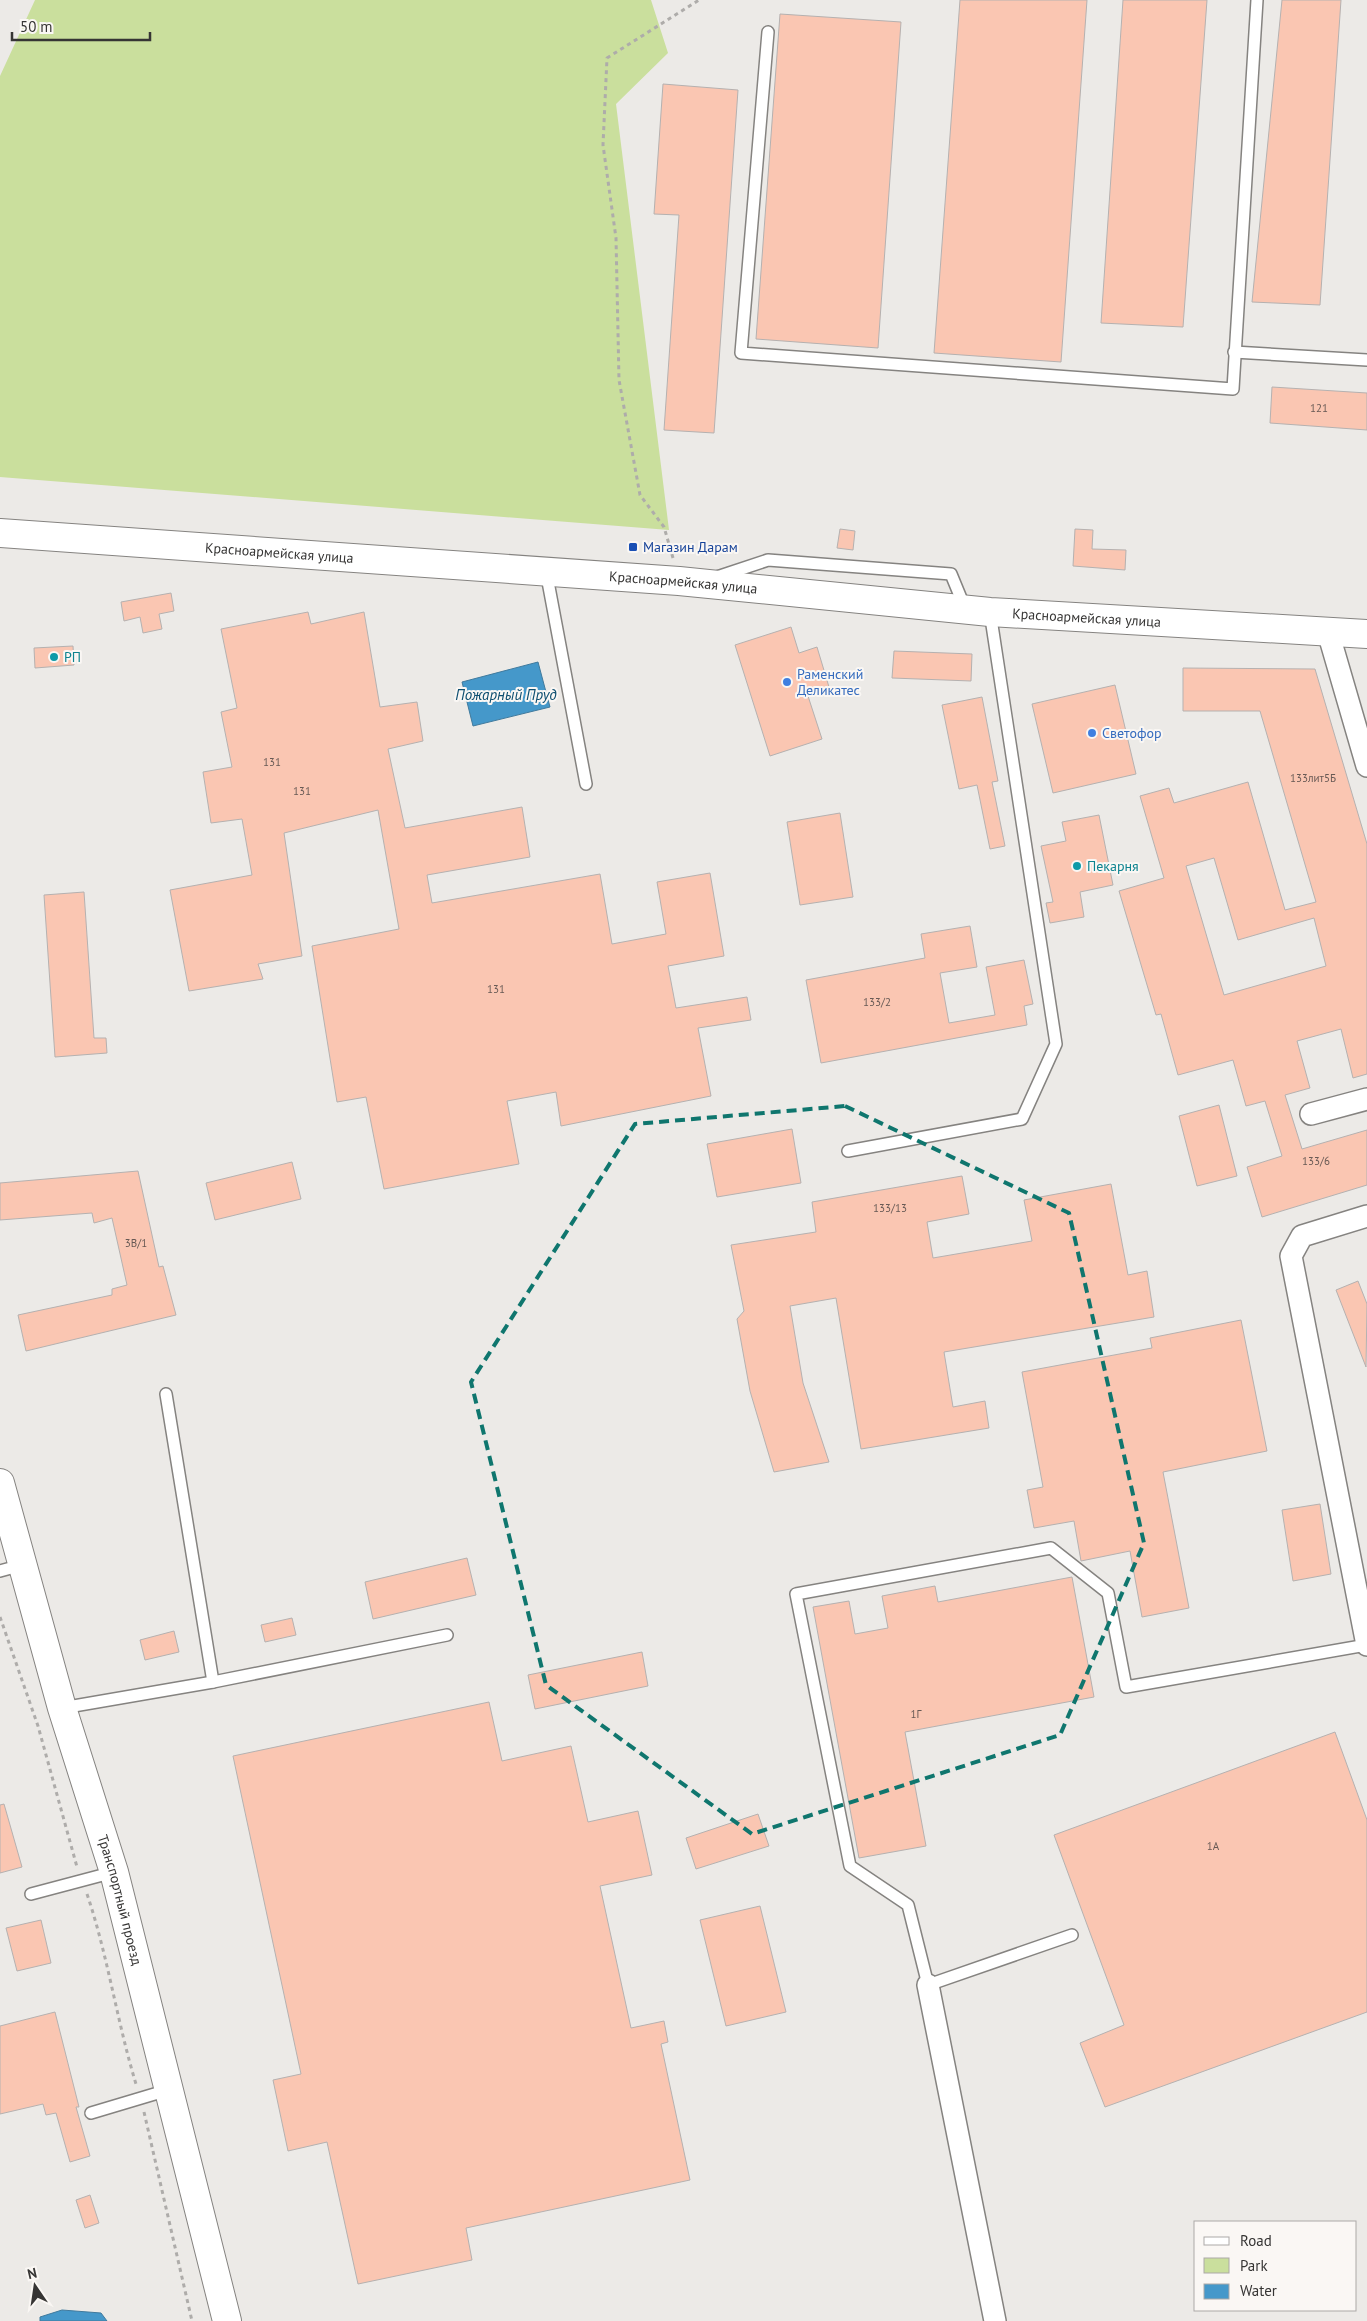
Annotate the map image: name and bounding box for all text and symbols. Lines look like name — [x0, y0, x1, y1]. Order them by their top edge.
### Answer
scale bar — [12, 10, 150, 42]
text: 50 m — [20, 17, 53, 36]
house number: 121 — [1310, 401, 1328, 415]
place label: Магазин Дарам — [643, 538, 738, 556]
street label: Красноармейская улица — [204, 539, 354, 567]
marker: Магазин Дарам — [627, 541, 639, 553]
street label: Красноармейская улица — [608, 567, 758, 598]
street label: Красноармейская улица — [1012, 604, 1161, 631]
place label: РП — [64, 648, 81, 666]
marker: РП — [48, 651, 60, 663]
place label: Раменский Деликатес — [797, 665, 863, 699]
marker: Раменский Деликатес — [781, 676, 793, 688]
water label: Пожарный Пруд — [455, 685, 557, 704]
place label: Светофор — [1102, 724, 1162, 742]
marker: Светофор — [1086, 727, 1098, 739]
house number: 131 — [263, 755, 281, 769]
house number: 133лит5Б — [1290, 771, 1336, 785]
house number: 131 — [293, 784, 311, 798]
place label: Пекарня — [1087, 857, 1139, 875]
marker: Пекарня — [1071, 860, 1083, 872]
house number: 131 — [487, 982, 505, 996]
house number: 133/2 — [863, 995, 891, 1009]
house number: 133/6 — [1302, 1154, 1330, 1168]
house number: 133/13 — [873, 1201, 907, 1215]
house number: 3В/1 — [125, 1236, 147, 1250]
house number: 1Г — [911, 1707, 923, 1721]
street label: Транспортный проезд — [94, 1832, 146, 1967]
house number: 1А — [1207, 1839, 1220, 1853]
legend — [1194, 2221, 1357, 2311]
text: Road — [1240, 2231, 1272, 2250]
text: Park — [1240, 2256, 1268, 2275]
north arrow — [10, 2261, 60, 2311]
text: N — [26, 2264, 39, 2283]
text: Water — [1240, 2281, 1277, 2300]

